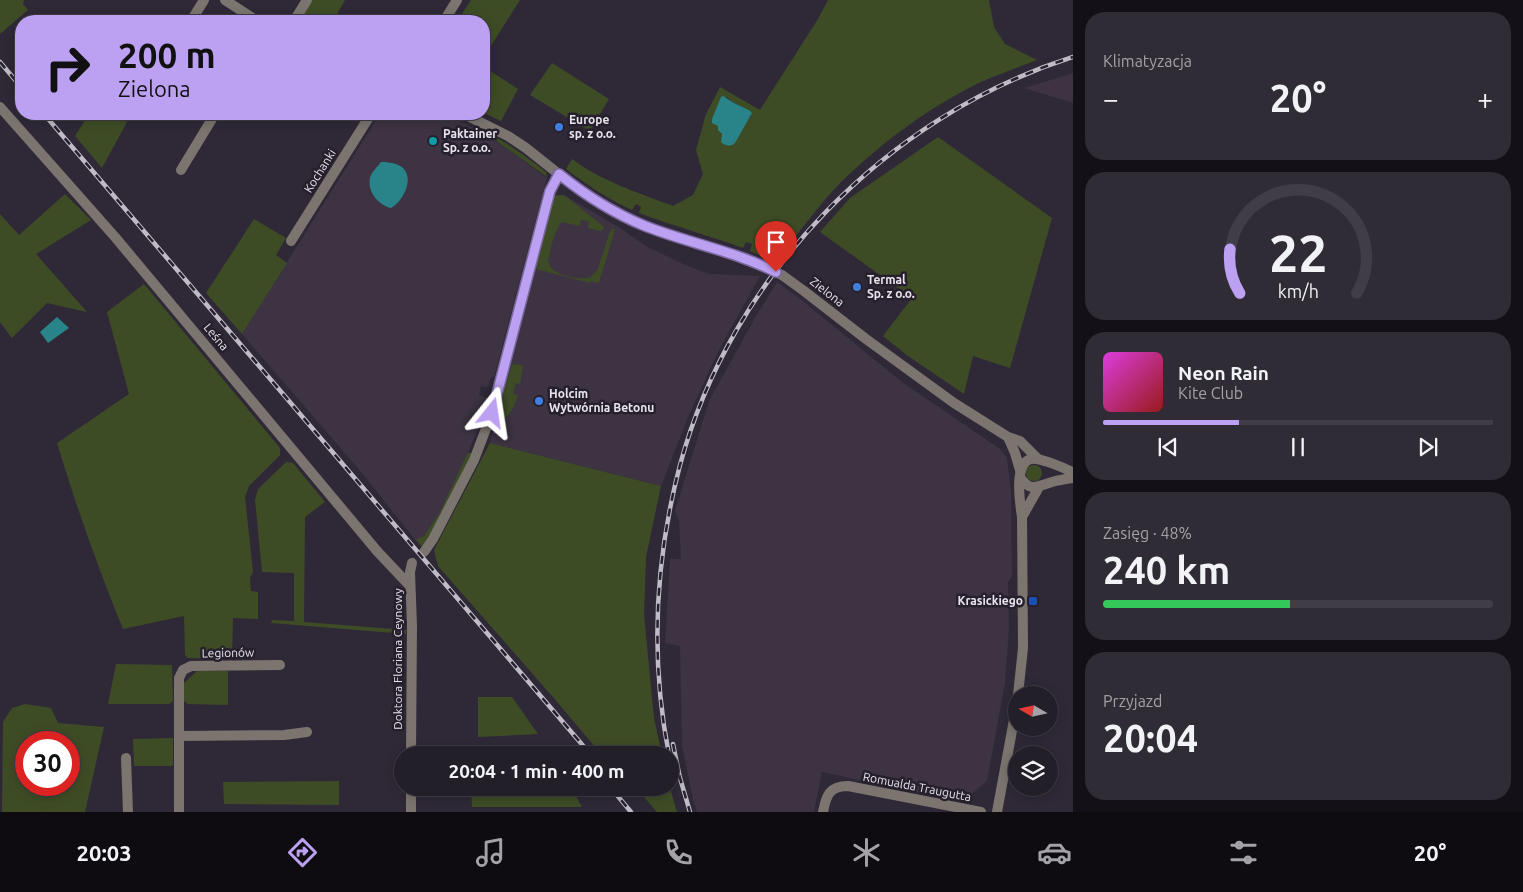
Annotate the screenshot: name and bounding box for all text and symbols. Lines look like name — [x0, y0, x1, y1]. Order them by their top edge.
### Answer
icon: right — [35, 35, 100, 100]
text: 200 m — [118, 35, 216, 75]
text: Klimatyzacja — [1103, 52, 1192, 70]
text: Zielona — [118, 76, 191, 101]
text: 20° — [1270, 77, 1326, 119]
text: − — [1103, 83, 1119, 114]
text: + — [1477, 83, 1493, 114]
place label: Europe sp. z o.o. — [569, 113, 616, 140]
marker: Europe sp. z o.o. — [553, 121, 565, 133]
place label: Paktainer Sp. z o.o. — [443, 127, 497, 154]
marker: Paktainer Sp. z o.o. — [427, 135, 439, 147]
street label: Kochanki — [301, 147, 338, 195]
pin — [755, 221, 797, 272]
text: 22 — [1269, 224, 1327, 282]
icon: arrive — [762, 228, 790, 256]
place label: Termal Sp. z o.o. — [867, 273, 915, 300]
street label: Zielona — [808, 274, 847, 309]
marker: Termal Sp. z o.o. — [851, 281, 863, 293]
text: km/h — [1277, 281, 1319, 301]
street label: Leśna — [201, 321, 231, 353]
text: Neon Rain — [1178, 362, 1269, 384]
text: Kite Club — [1178, 384, 1243, 402]
position arrow — [465, 386, 517, 438]
place label: Holcim Wytwórnia Betonu — [549, 387, 654, 414]
marker: Holcim Wytwórnia Betonu — [533, 395, 545, 407]
icon: previous — [1154, 433, 1182, 461]
icon: pause — [1284, 433, 1312, 461]
icon: next — [1414, 433, 1442, 461]
text: Zasięg · 48% — [1103, 524, 1192, 542]
text: 240 km — [1103, 549, 1230, 591]
street label: Doktora Floriana Ceynowy — [391, 588, 404, 730]
place label: Krasickiego — [958, 594, 1023, 607]
marker: Krasickiego — [1027, 595, 1039, 607]
street label: Legionów — [202, 646, 255, 659]
north arrow — [1008, 686, 1058, 736]
map controls — [1008, 686, 1058, 796]
text: Przyjazd — [1103, 692, 1162, 710]
text: 20:04 — [1103, 717, 1198, 759]
speed limit sign: 30 — [15, 731, 80, 796]
button: layers — [1008, 746, 1058, 796]
text: 20:04 · 1 min · 400 m — [449, 760, 624, 782]
street label: Romualda Traugutta — [862, 770, 972, 803]
icon: directions — [285, 835, 320, 870]
icon: music — [473, 835, 508, 870]
icon: phone — [661, 835, 696, 870]
icon: climate — [849, 835, 884, 870]
icon: car — [1037, 835, 1072, 870]
icon: filters — [1226, 835, 1261, 870]
text: 20:03 — [77, 840, 132, 865]
text: 20° — [1414, 840, 1446, 865]

